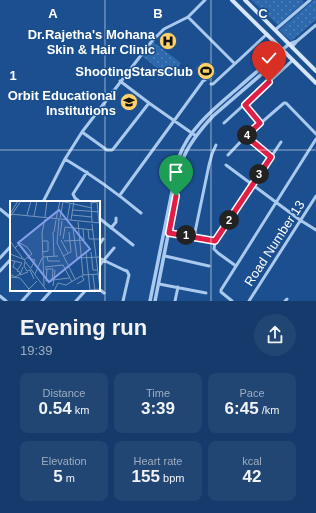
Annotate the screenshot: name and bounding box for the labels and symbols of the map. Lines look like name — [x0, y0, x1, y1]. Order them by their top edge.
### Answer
text: A — [48, 6, 58, 21]
text: B — [153, 6, 163, 21]
text: C — [258, 6, 268, 21]
place label: Dr.Rajetha's Mohana Skin & Hair Clinic — [28, 27, 156, 57]
hospital icon: Dr.Rajetha's Mohana Skin & Hair Clinic — [158, 31, 178, 51]
pin — [252, 41, 286, 82]
sports icon: ShootingStarsClub — [196, 61, 216, 81]
place label: ShootingStarsClub — [75, 64, 193, 79]
text: 1 — [9, 68, 17, 83]
place label: Orbit Educational Institutions — [8, 88, 116, 118]
school or university icon: Orbit Educational Institutions — [119, 92, 139, 112]
pin: 4 — [237, 125, 257, 145]
pin — [159, 155, 193, 196]
pin: 3 — [249, 164, 269, 184]
street label: Road Number 13 — [241, 198, 308, 289]
inset map — [10, 201, 100, 291]
pin: 2 — [219, 210, 239, 230]
pin: 1 — [176, 225, 196, 245]

